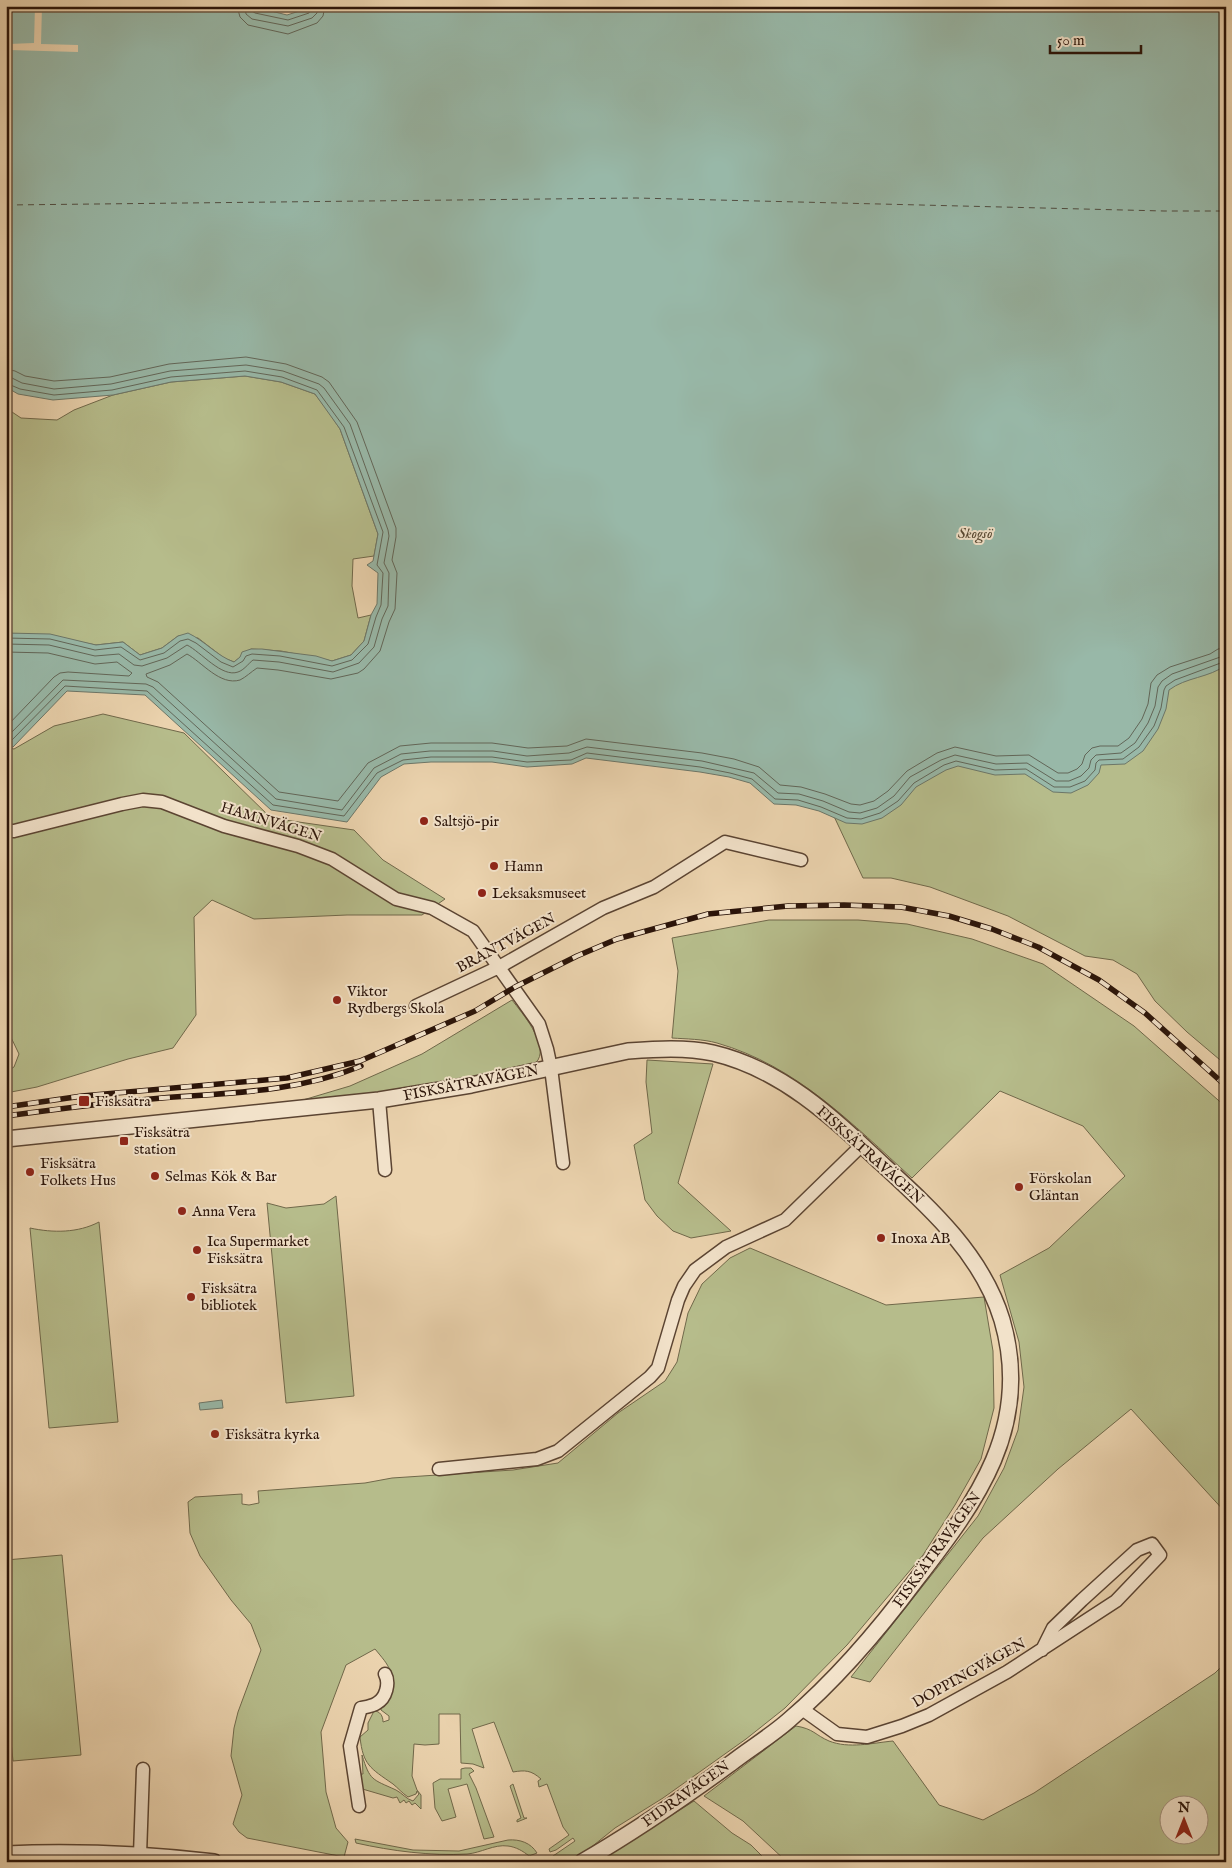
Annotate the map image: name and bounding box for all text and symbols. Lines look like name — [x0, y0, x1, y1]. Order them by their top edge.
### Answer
scale bar — [1050, 22, 1141, 54]
text: 50 m — [1057, 31, 1085, 50]
park label: Skogsö — [958, 524, 994, 544]
street label: HAMNVÄGEN — [218, 798, 324, 846]
place label: Saltsjö-pir — [434, 812, 499, 831]
marker: Saltsjö-pir — [418, 815, 430, 827]
place label: Hamn — [504, 857, 543, 876]
marker: Hamn — [488, 860, 500, 872]
place label: Leksaksmuseet — [492, 884, 586, 903]
marker: Leksaksmuseet — [476, 887, 488, 899]
street label: BRANTVÄGEN — [453, 909, 559, 977]
place label: Viktor Rydbergs Skola — [346, 982, 445, 1018]
marker: Viktor Rydbergs Skola — [331, 994, 343, 1006]
street label: FISKSÄTRAVÄGEN — [401, 1061, 541, 1105]
place label: Fisksätra — [95, 1092, 151, 1111]
marker: Fisksätra — [77, 1094, 91, 1108]
street label: FISKSÄTRAVÄGEN — [812, 1102, 928, 1208]
place label: Fisksätra station — [134, 1123, 190, 1159]
marker: Fisksätra station — [118, 1135, 130, 1147]
place label: Fisksätra Folkets Hus — [40, 1154, 116, 1190]
marker: Fisksätra Folkets Hus — [24, 1166, 36, 1178]
place label: Selmas Kök & Bar — [165, 1167, 277, 1186]
place label: Förskolan Gläntan — [1029, 1169, 1092, 1205]
marker: Selmas Kök & Bar — [149, 1170, 161, 1182]
marker: Förskolan Gläntan — [1013, 1181, 1025, 1193]
place label: Anna Vera — [191, 1202, 256, 1221]
marker: Anna Vera — [176, 1205, 188, 1217]
place label: Inoxa AB — [891, 1229, 951, 1248]
place label: Ica Supermarket Fisksätra — [207, 1232, 309, 1268]
marker: Inoxa AB — [875, 1232, 887, 1244]
marker: Ica Supermarket Fisksätra — [191, 1244, 203, 1256]
place label: Fisksätra bibliotek — [201, 1279, 258, 1315]
marker: Fisksätra bibliotek — [185, 1291, 197, 1303]
place label: Fisksätra kyrka — [225, 1425, 320, 1444]
marker: Fisksätra kyrka — [209, 1428, 221, 1440]
street label: FISKSÄTRAVÄGEN — [889, 1489, 985, 1611]
street label: DOPPINGVÄGEN — [909, 1634, 1029, 1712]
street label: FIDRAVÄGEN — [638, 1757, 734, 1831]
north arrow — [1160, 1796, 1210, 1846]
text: N — [1177, 1799, 1190, 1817]

